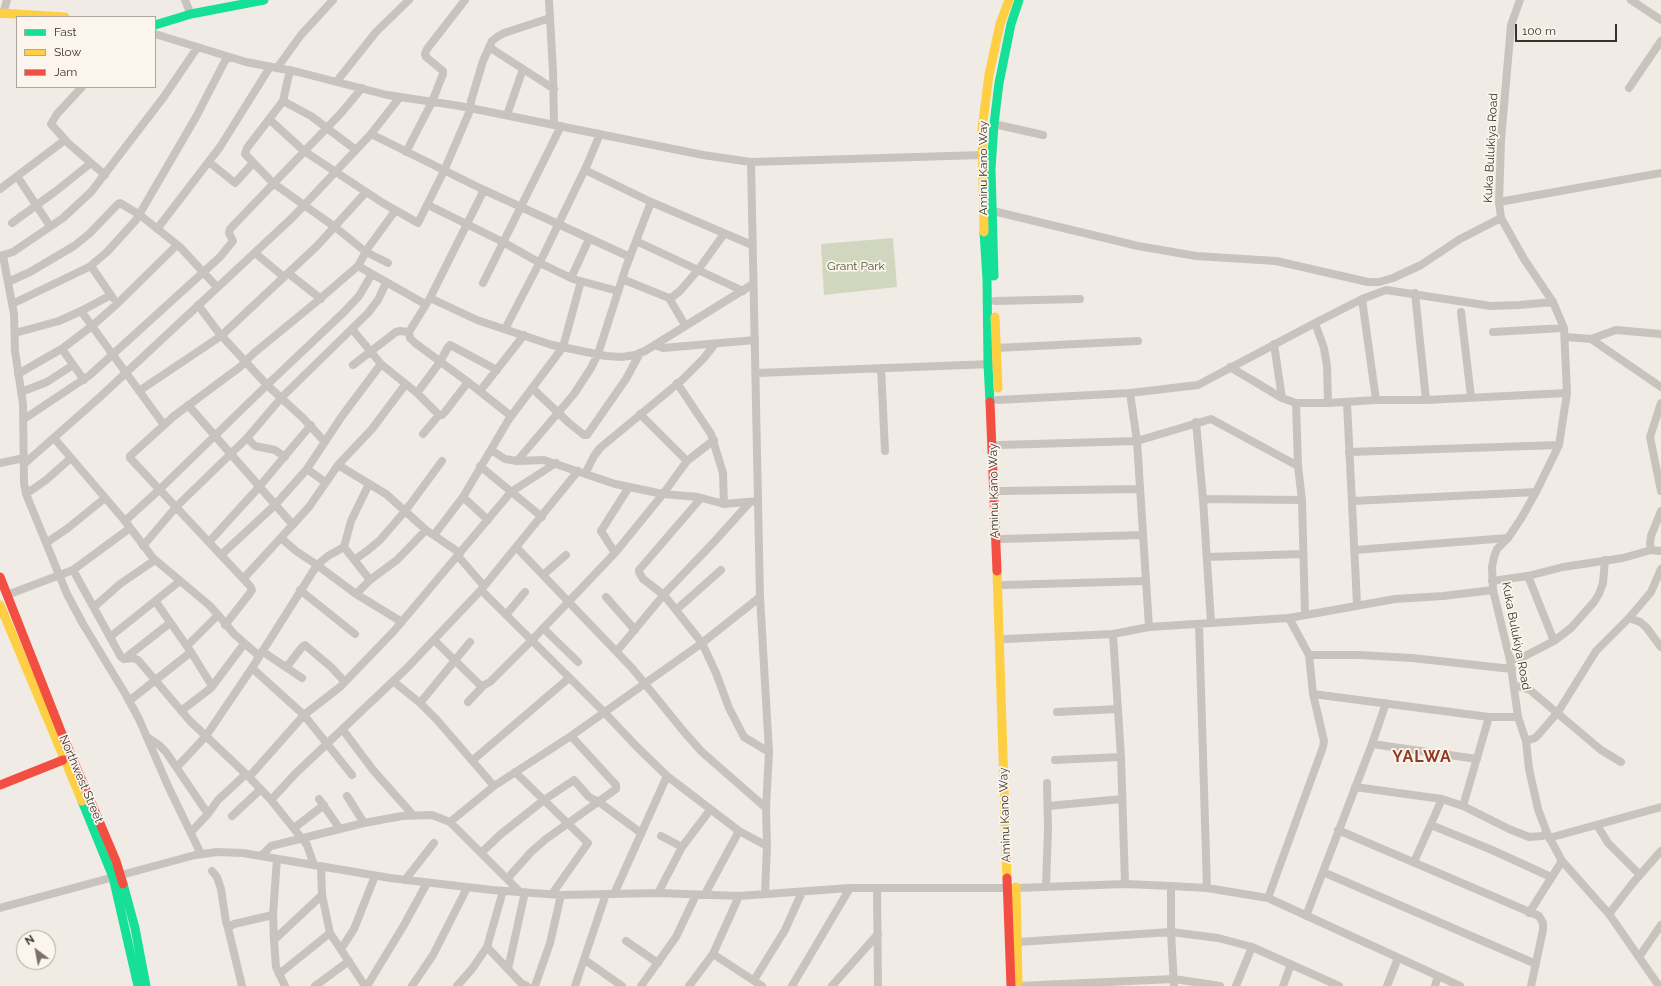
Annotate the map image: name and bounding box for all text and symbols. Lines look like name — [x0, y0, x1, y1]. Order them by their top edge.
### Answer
legend — [16, 16, 156, 88]
scale bar — [1517, 16, 1619, 42]
text: 100 m — [1522, 24, 1556, 38]
text: Fast — [54, 25, 77, 39]
text: Slow — [54, 45, 81, 59]
text: Jam — [54, 65, 77, 79]
street label: Kuka Bulukiya Road — [1481, 93, 1501, 203]
street label: Aminu Kano Way — [976, 120, 990, 216]
park label: Grant Park — [827, 259, 885, 273]
street label: Aminu Kano Way — [986, 443, 1002, 539]
street label: Kuka Bulukiya Road — [1498, 581, 1534, 691]
street label: Northwest Street — [56, 733, 106, 825]
district label: YALWA — [1392, 747, 1452, 767]
street label: Aminu Kano Way — [996, 767, 1014, 863]
north arrow — [16, 930, 56, 970]
text: N — [23, 933, 37, 948]

